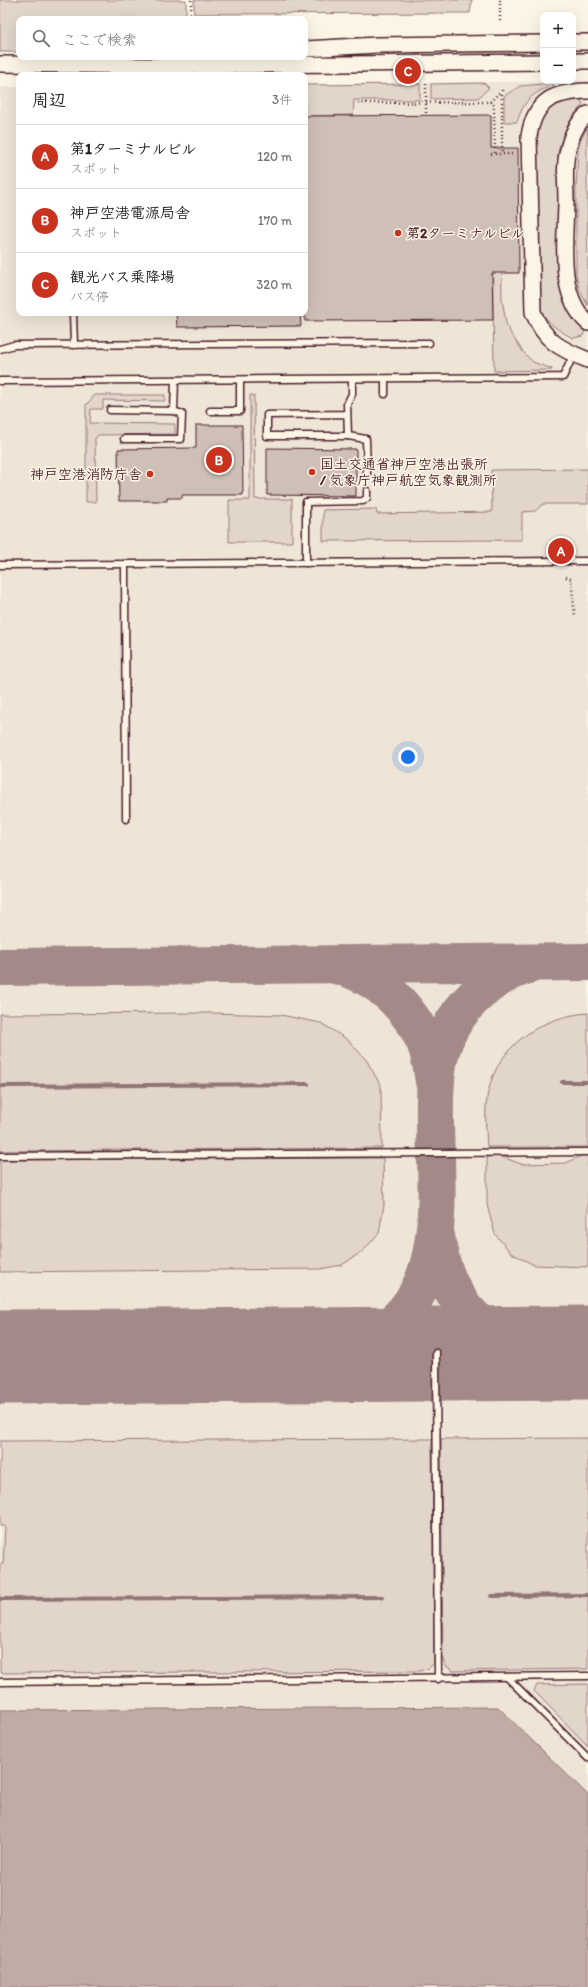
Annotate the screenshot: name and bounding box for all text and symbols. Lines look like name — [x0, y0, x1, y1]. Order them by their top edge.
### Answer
map controls — [540, 12, 576, 84]
button: + — [540, 12, 576, 48]
search box — [16, 16, 308, 60]
icon: search — [30, 27, 52, 49]
text: ここで検索 — [62, 31, 137, 49]
button: − — [540, 48, 576, 84]
pin: C — [395, 56, 421, 86]
text: 周辺 — [32, 90, 66, 110]
text: 3件 — [272, 92, 292, 107]
text: 第1ターミナルビル — [70, 140, 196, 158]
text: A — [41, 149, 49, 164]
text: 120 m — [257, 149, 292, 164]
text: スポット — [70, 161, 122, 176]
text: 神戸空港電源局舎 — [70, 204, 190, 222]
text: B — [41, 213, 49, 228]
text: 170 m — [258, 213, 292, 228]
text: スポット — [70, 225, 122, 240]
place label: 第2ターミナルビル — [406, 225, 525, 242]
marker: 第2ターミナルビル — [393, 228, 403, 238]
text: 観光バス乗降場 — [70, 268, 175, 286]
text: C — [41, 277, 49, 292]
text: 320 m — [256, 277, 292, 292]
text: バス停 — [70, 289, 109, 304]
pin: B — [206, 445, 232, 475]
place label: 国土交通省神戸空港出張所 / 気象庁神戸航空気象観測所 — [319, 456, 497, 489]
place label: 神戸空港消防庁舎 — [30, 466, 142, 483]
marker: 国土交通省神戸空港出張所 / 気象庁神戸航空気象観測所 — [307, 467, 317, 477]
marker: 神戸空港消防庁舎 — [145, 469, 155, 479]
pin: A — [548, 536, 574, 566]
your location — [398, 747, 418, 767]

